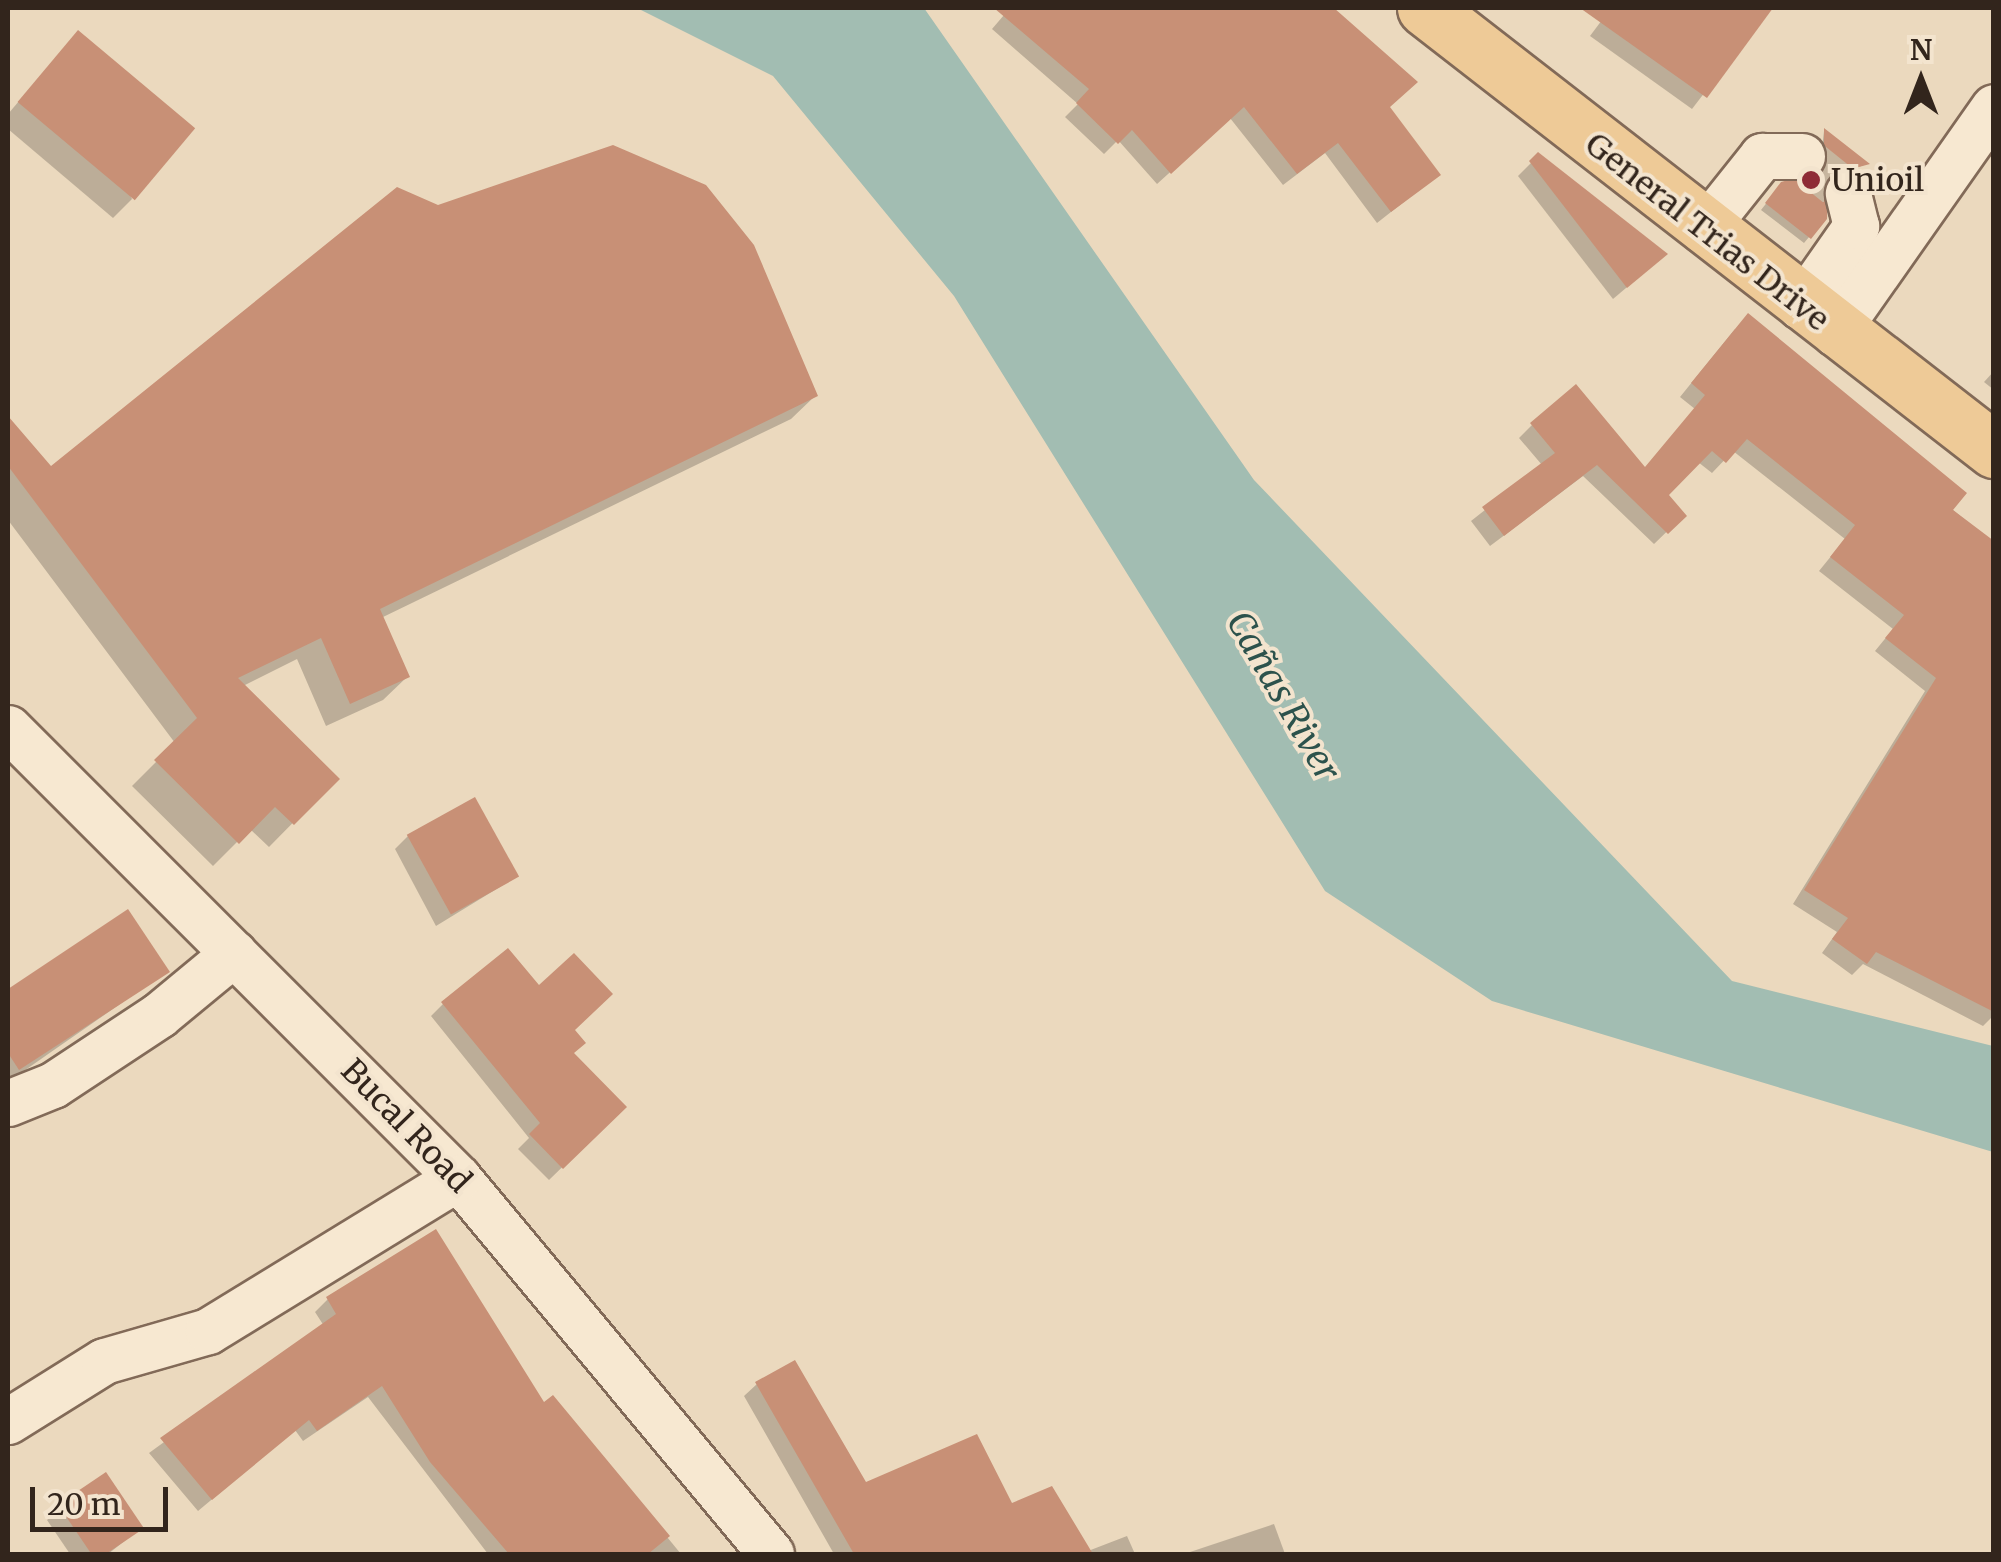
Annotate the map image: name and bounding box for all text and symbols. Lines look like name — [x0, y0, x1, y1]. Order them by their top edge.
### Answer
north arrow — [1871, 30, 1971, 130]
text: N — [1910, 32, 1932, 68]
street label: General Trias Drive — [1578, 125, 1836, 339]
place label: Unioil — [1831, 161, 1924, 199]
marker: Unioil — [1800, 169, 1822, 191]
water label: Cañas River — [1218, 604, 1348, 788]
street label: Bucal Road — [333, 1052, 479, 1200]
scale bar — [35, 1467, 172, 1529]
text: 20 m — [47, 1485, 120, 1523]

